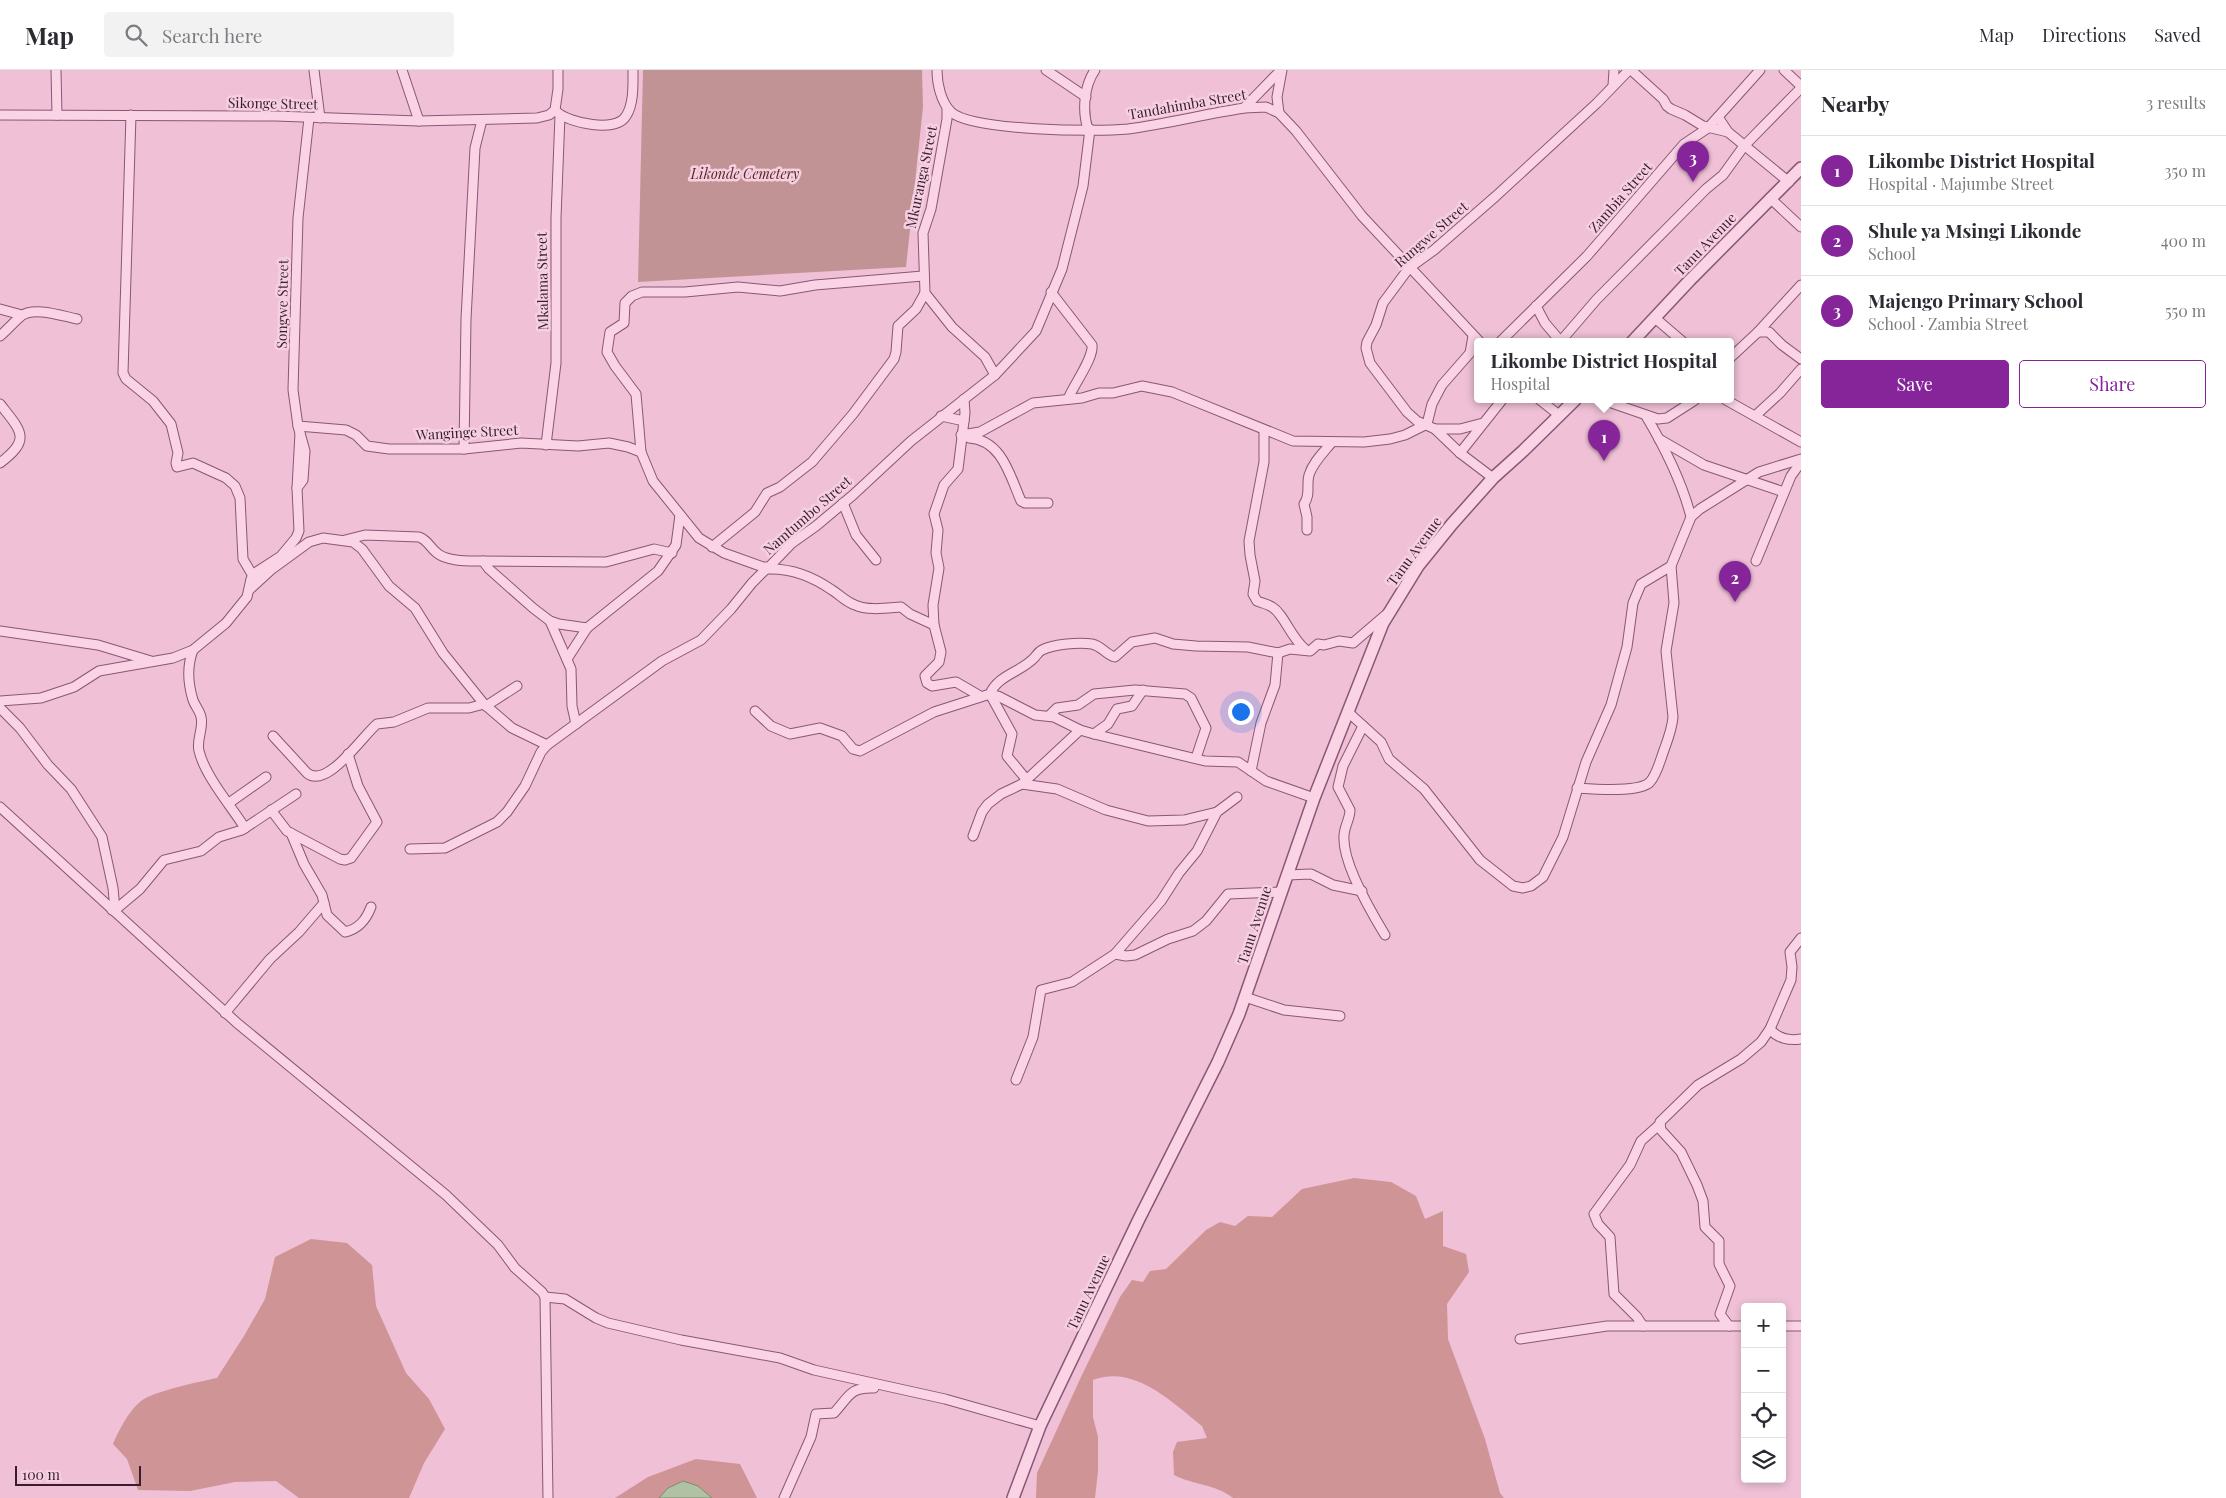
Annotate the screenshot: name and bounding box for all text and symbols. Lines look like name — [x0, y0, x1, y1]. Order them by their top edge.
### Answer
search box — [104, 12, 454, 57]
text: Map — [25, 19, 74, 51]
icon: search — [122, 21, 150, 49]
text: Search here — [162, 22, 262, 48]
text: Map — [1979, 23, 2014, 47]
text: Directions — [2042, 23, 2126, 47]
text: Saved — [2154, 23, 2201, 47]
street label: Tandahimba Street — [1127, 84, 1248, 124]
text: Nearby — [1821, 89, 1890, 117]
text: 3 results — [2146, 92, 2206, 113]
street label: Sikonge Street — [228, 93, 319, 113]
street label: Mkuranga Street — [901, 123, 941, 230]
pin: 3 — [1677, 141, 1709, 182]
text: Likombe District Hospital — [1868, 147, 2095, 173]
street label: Zambia Street — [1584, 157, 1657, 236]
text: 1 — [1834, 160, 1840, 181]
text: 350 m — [2164, 160, 2206, 181]
park label: Likonde Cemetery — [690, 164, 799, 183]
text: Hospital · Majumbe Street — [1868, 173, 2054, 194]
street label: Rungwe Street — [1390, 196, 1473, 271]
street label: Tanu Avenue — [1670, 208, 1740, 280]
text: Shule ya Msingi Likonde — [1868, 217, 2081, 243]
text: 2 — [1833, 230, 1841, 251]
text: 400 m — [2161, 230, 2206, 251]
street label: Mkalama Street — [532, 231, 552, 330]
text: School — [1868, 243, 1916, 264]
street label: Songwe Street — [272, 258, 292, 349]
text: Majengo Primary School — [1868, 287, 2083, 313]
text: 3 — [1833, 300, 1841, 321]
text: 550 m — [2165, 300, 2206, 321]
text: School · Zambia Street — [1868, 313, 2028, 334]
popup — [1474, 338, 1734, 403]
text: Likombe District Hospital — [1491, 347, 1717, 373]
button: Save — [1821, 360, 2009, 408]
button: Share — [2019, 360, 2206, 408]
text: Hospital — [1491, 373, 1550, 394]
street label: Wanginge Street — [414, 420, 520, 444]
pin: 1 — [1588, 420, 1620, 461]
street label: Namtumbo Street — [759, 471, 856, 559]
street label: Tanu Avenue — [1382, 513, 1446, 589]
pin: 2 — [1719, 561, 1751, 602]
your location — [1228, 699, 1254, 725]
street label: Tanu Avenue — [1232, 883, 1276, 967]
street label: Tanu Avenue — [1062, 1251, 1114, 1333]
map controls — [1741, 1303, 1786, 1483]
button: + — [1741, 1303, 1786, 1348]
button: − — [1741, 1348, 1786, 1393]
button: locate — [1741, 1393, 1786, 1438]
button: layers — [1741, 1438, 1786, 1483]
scale bar — [15, 1463, 141, 1486]
text: 100 m — [22, 1465, 60, 1484]

